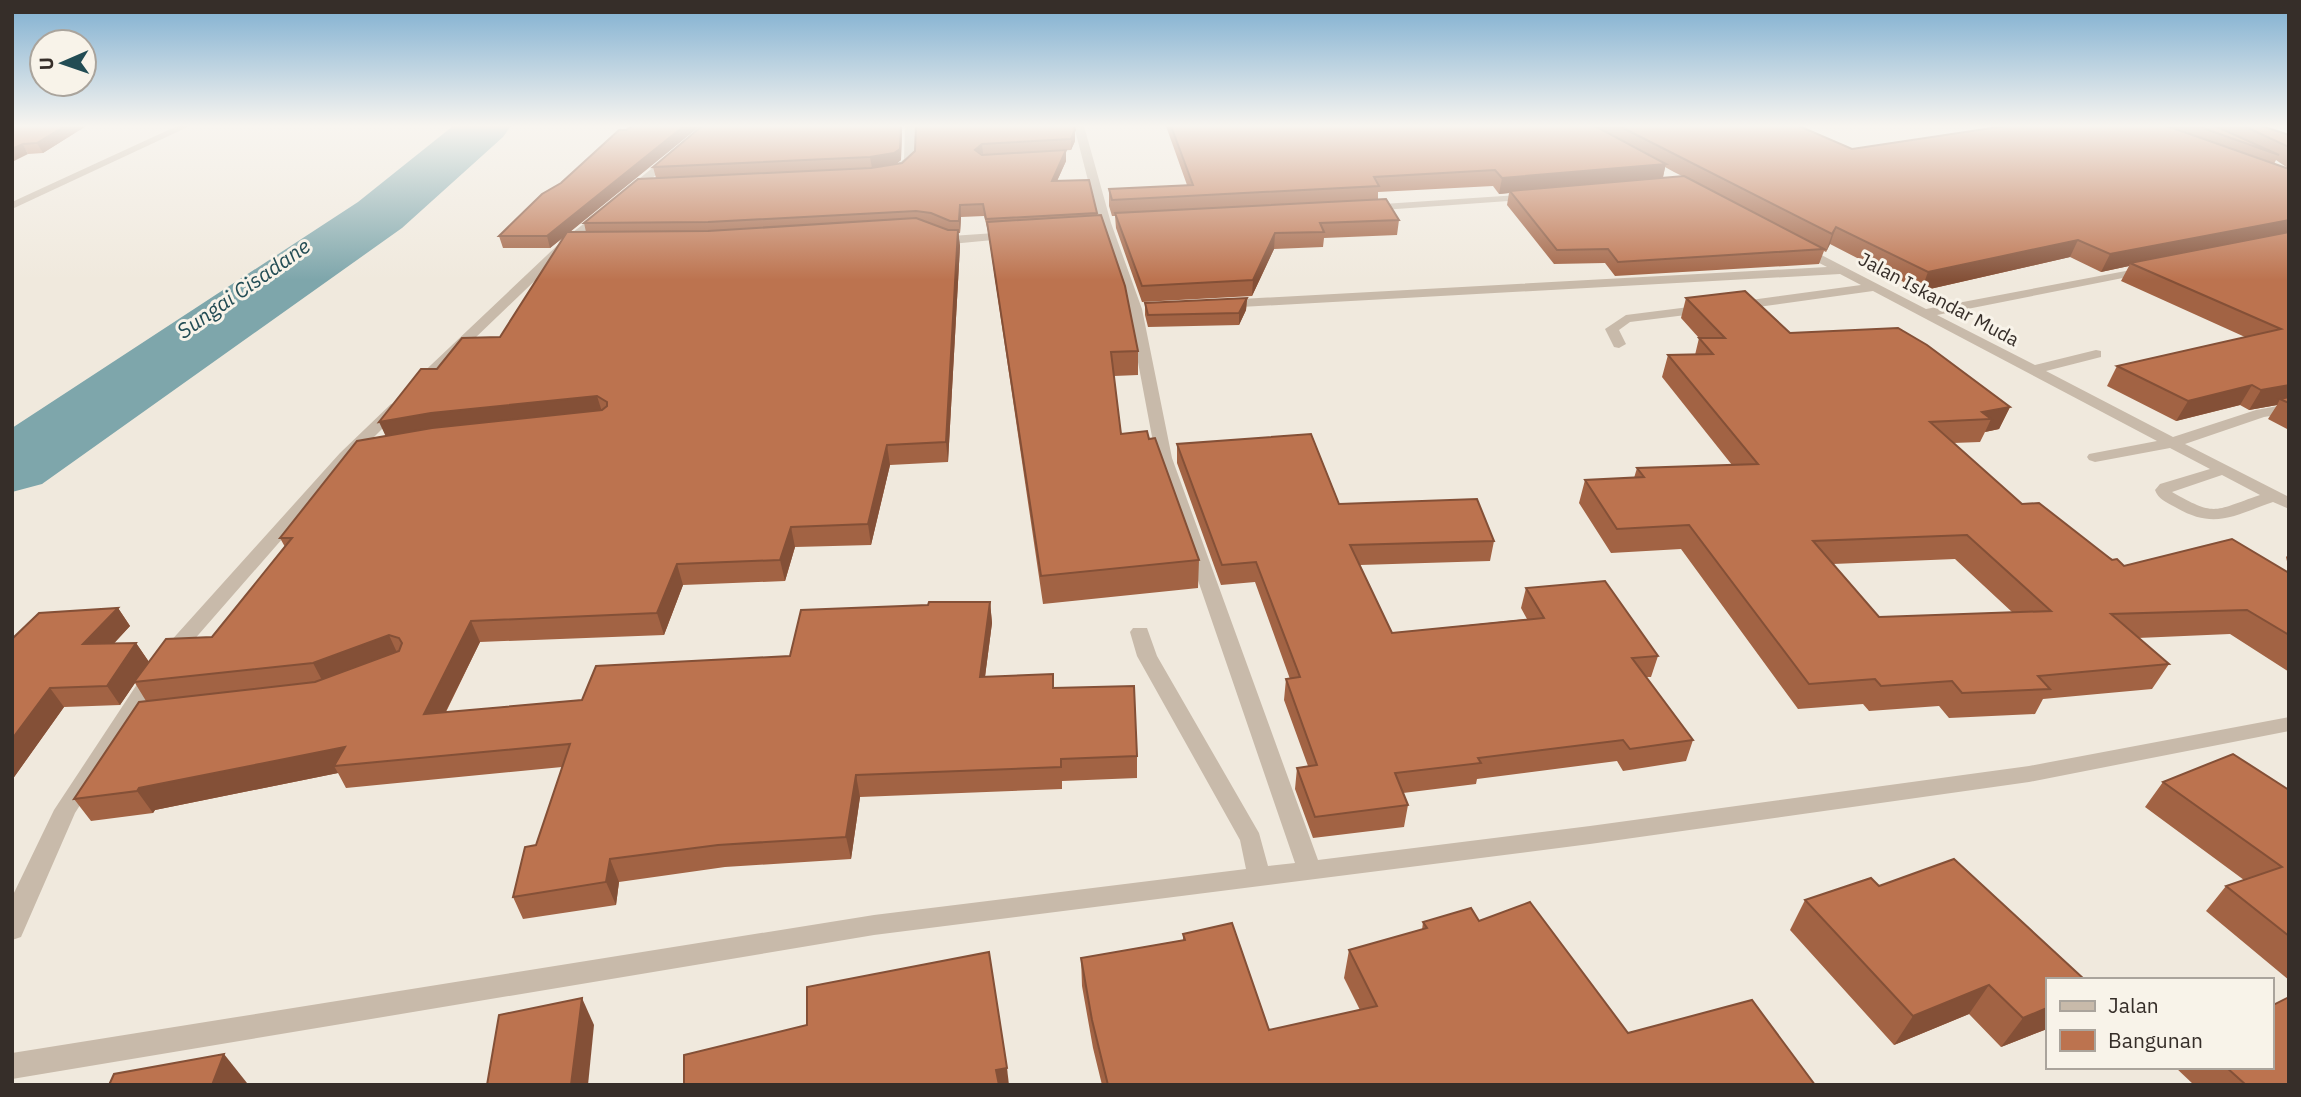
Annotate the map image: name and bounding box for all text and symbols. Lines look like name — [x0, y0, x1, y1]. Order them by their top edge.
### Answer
north arrow — [28, 28, 98, 98]
text: U — [34, 57, 58, 71]
water label: Sungai Cisadane — [171, 231, 315, 344]
street label: Jalan Iskandar Muda — [1855, 247, 2023, 351]
legend — [2046, 978, 2273, 1069]
text: Jalan — [2108, 991, 2159, 1019]
text: Bangunan — [2108, 1026, 2203, 1054]

